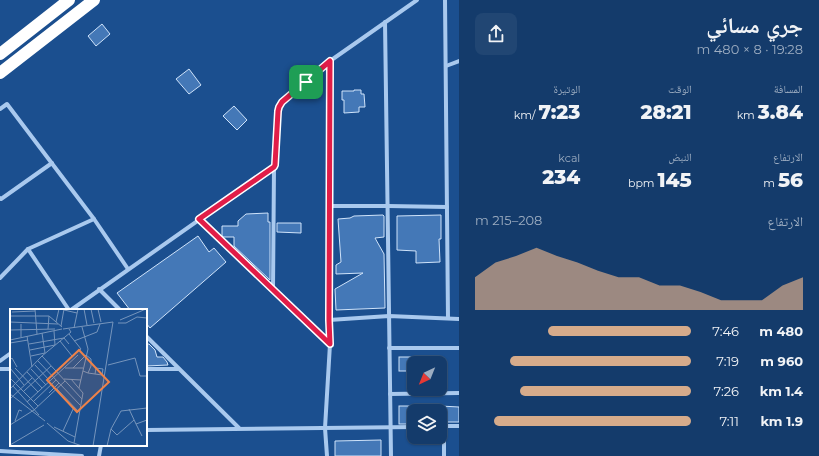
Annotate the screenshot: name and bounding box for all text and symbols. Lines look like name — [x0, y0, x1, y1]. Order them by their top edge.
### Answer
text: جري مسائي — [706, 12, 803, 39]
button: share — [475, 13, 517, 55]
text: 19:28 · 8 × 480 m — [696, 41, 803, 57]
pin — [289, 65, 323, 99]
icon: arrive — [295, 71, 317, 93]
text: الوتيرة — [554, 82, 580, 96]
text: الوقت — [668, 82, 692, 96]
text: المسافة — [774, 82, 803, 96]
text: 7:23 — [538, 100, 580, 124]
text: 28:21 — [641, 100, 692, 124]
text: 3.84 — [758, 100, 803, 124]
text: /km — [514, 108, 538, 122]
text: km — [737, 108, 758, 122]
text: النبض — [668, 150, 692, 164]
text: الارتفاع — [773, 150, 803, 164]
text: kcal — [558, 151, 580, 165]
text: 234 — [542, 165, 580, 189]
text: 145 — [657, 168, 692, 192]
text: 56 — [778, 168, 803, 192]
text: bpm — [628, 176, 657, 190]
text: m — [763, 176, 778, 190]
text: 208–215 m — [475, 212, 542, 228]
text: الارتفاع — [768, 213, 803, 229]
inset map — [10, 309, 147, 446]
text: 7:46 — [712, 323, 739, 339]
text: 480 m — [759, 323, 803, 339]
text: 7:19 — [716, 353, 739, 369]
text: 960 m — [760, 353, 803, 369]
north arrow — [407, 356, 447, 396]
map controls — [407, 356, 447, 444]
text: 7:26 — [714, 383, 739, 399]
text: 1.4 km — [760, 383, 803, 399]
button: layers — [407, 404, 447, 444]
text: 7:11 — [719, 413, 739, 429]
text: 1.9 km — [760, 413, 803, 429]

